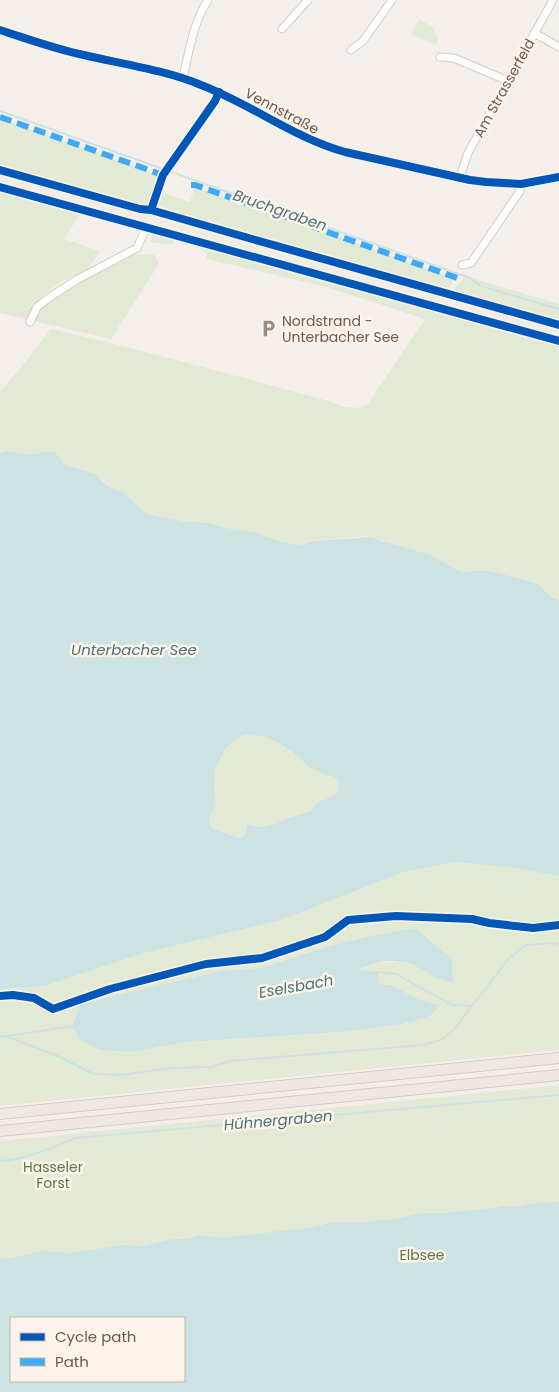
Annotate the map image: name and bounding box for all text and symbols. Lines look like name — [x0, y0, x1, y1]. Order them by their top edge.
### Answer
street label: Am Strasserfeld — [469, 35, 539, 141]
street label: Vennstraße — [241, 83, 323, 139]
water label: Bruchgraben — [230, 184, 330, 236]
place label: Nordstrand - Unterbacher See — [282, 311, 399, 347]
parking icon: Nordstrand - Unterbacher See — [258, 319, 278, 339]
water label: Unterbacher See — [71, 639, 197, 660]
water label: Eselsbach — [257, 969, 335, 1003]
water label: Hühnergraben — [223, 1105, 333, 1135]
park label: Hasseler Forst — [23, 1157, 83, 1193]
park label: Elbsee — [400, 1245, 445, 1265]
legend — [10, 1317, 185, 1382]
text: Cycle path — [55, 1326, 136, 1347]
text: Path — [55, 1351, 89, 1372]

